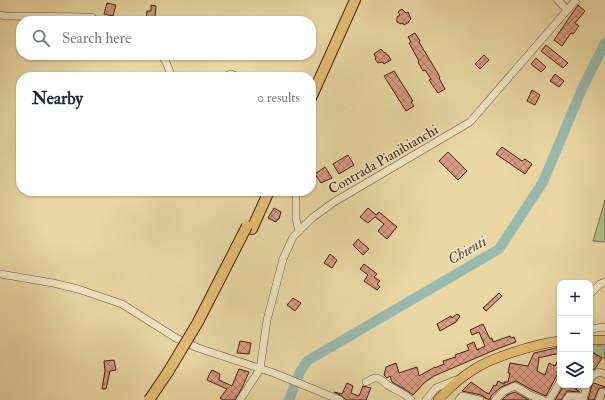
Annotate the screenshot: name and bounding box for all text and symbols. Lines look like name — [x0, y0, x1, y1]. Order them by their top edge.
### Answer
search box — [16, 16, 316, 60]
icon: search — [30, 27, 52, 49]
text: Search here — [62, 29, 131, 48]
text: Nearby — [32, 88, 83, 109]
text: 0 results — [257, 90, 300, 106]
street label: Contrada Pianibianchi — [325, 121, 441, 198]
water label: Chienti — [445, 232, 490, 269]
map controls — [557, 280, 593, 388]
button: + — [557, 280, 593, 316]
button: − — [557, 316, 593, 352]
button: layers — [557, 352, 593, 388]

